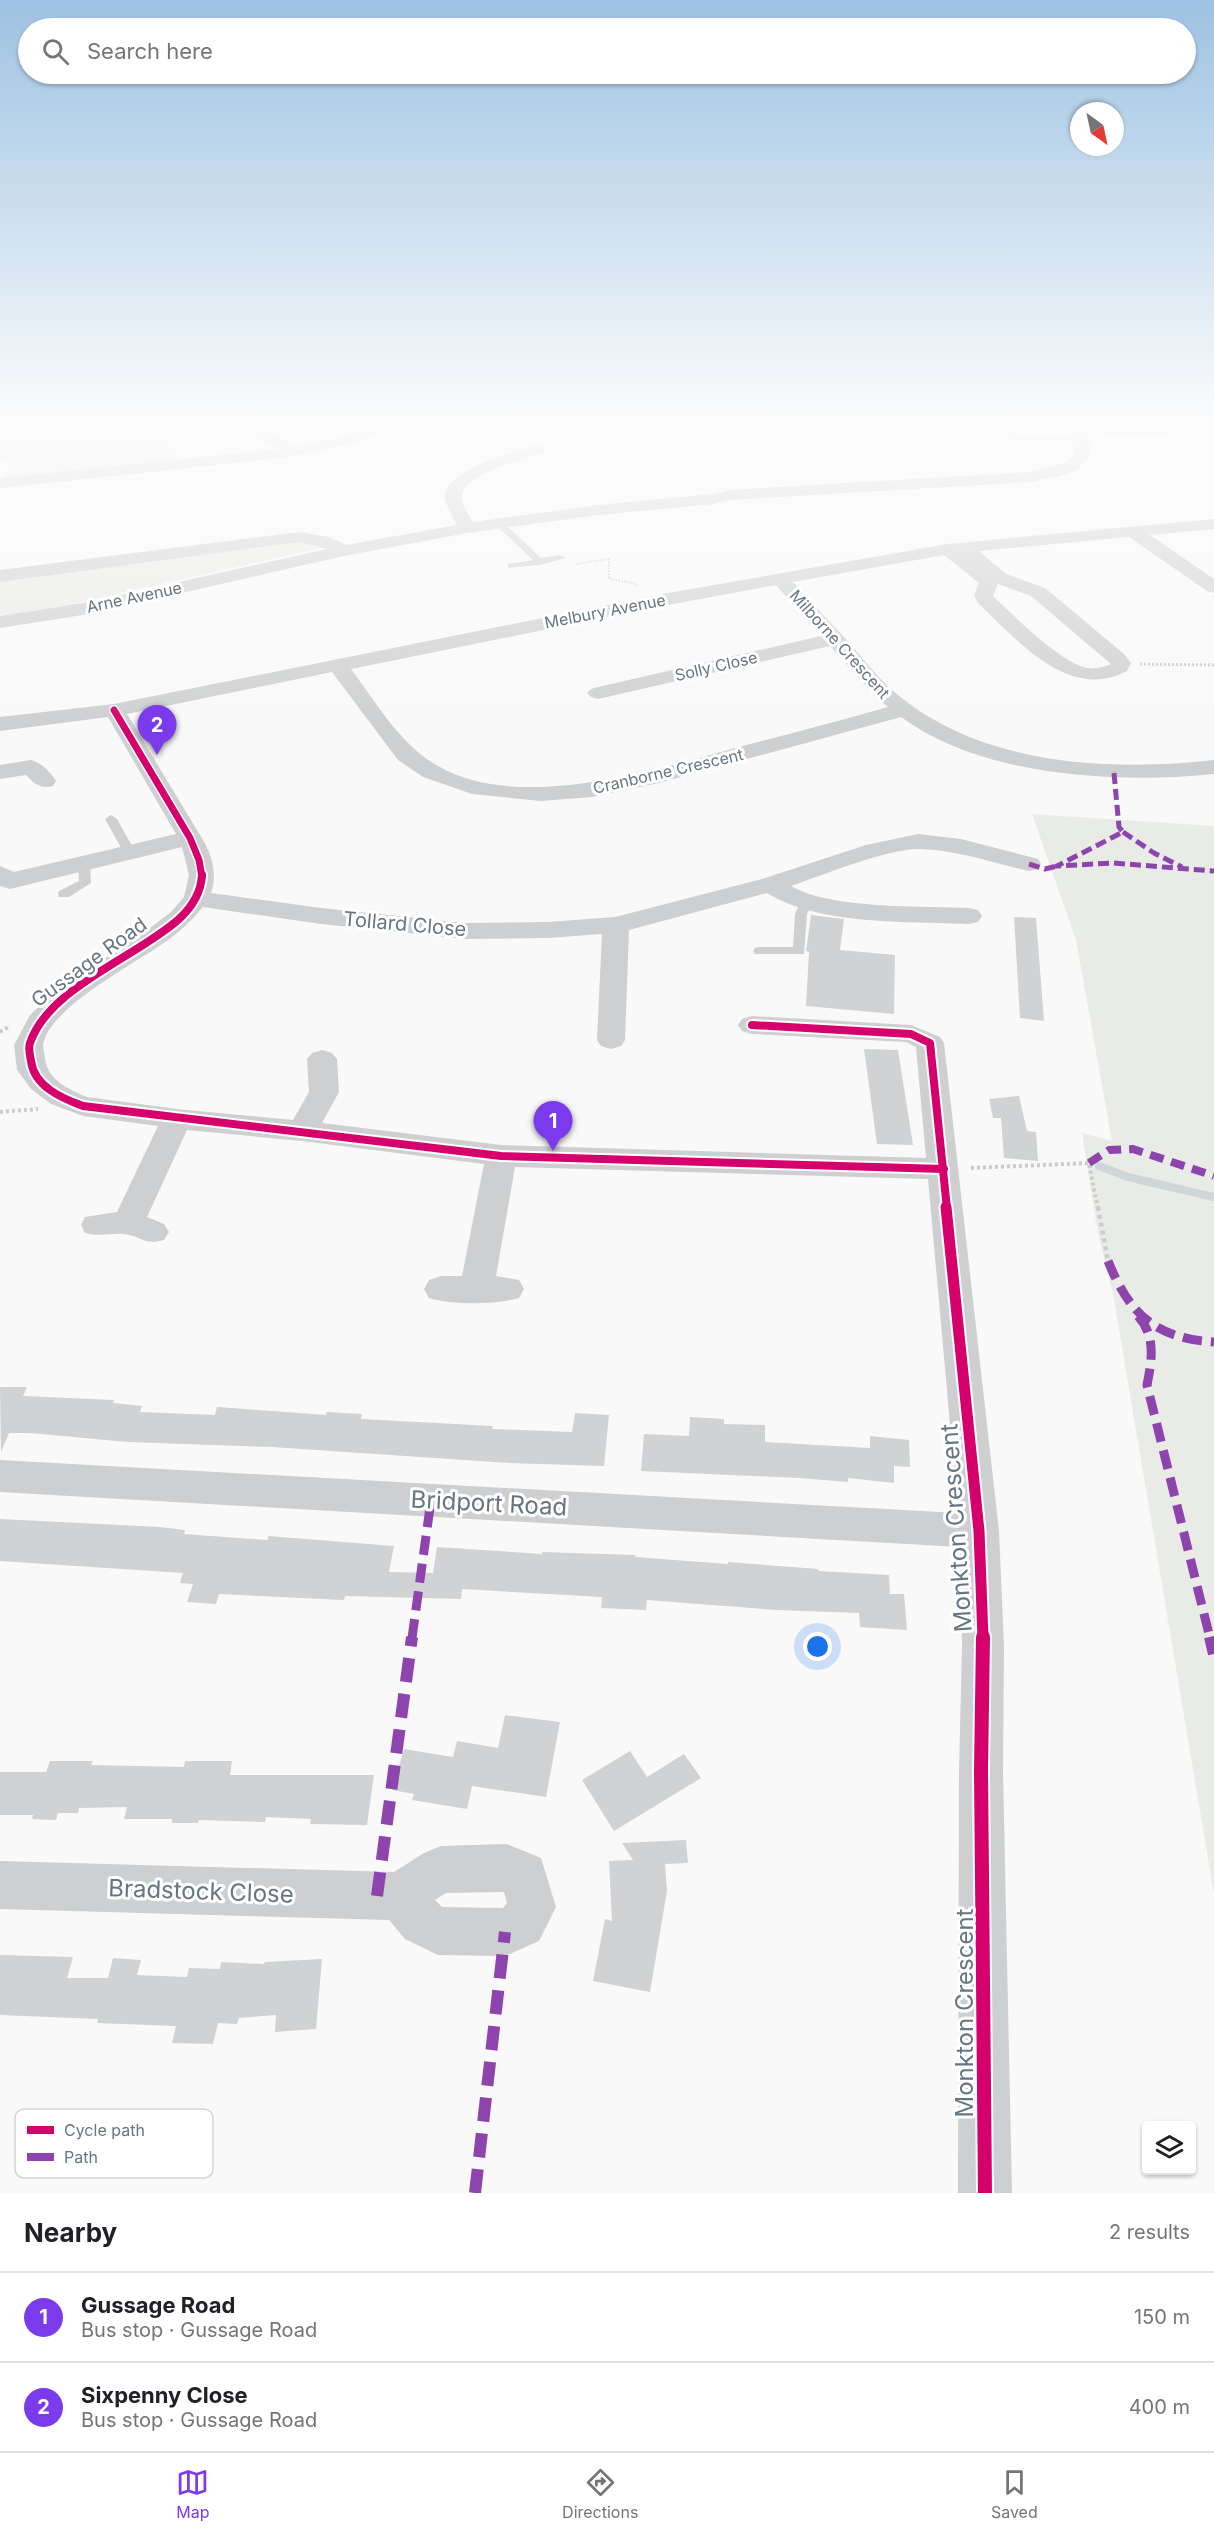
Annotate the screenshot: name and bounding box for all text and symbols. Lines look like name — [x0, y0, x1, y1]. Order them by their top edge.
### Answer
search box — [18, 18, 1196, 84]
icon: search — [39, 35, 72, 68]
text: Search here — [87, 38, 213, 64]
north arrow — [1070, 102, 1124, 156]
street label: Arne Avenue — [85, 577, 183, 617]
street label: Milborne Crescent — [786, 585, 894, 703]
street label: Melbury Avenue — [543, 589, 667, 633]
street label: Solly Close — [673, 647, 759, 685]
pin: 2 — [138, 706, 176, 755]
street label: Cranborne Crescent — [591, 744, 745, 798]
street label: Tollard Close — [343, 907, 467, 941]
street label: Gussage Road — [27, 912, 151, 1012]
pin: 1 — [534, 1102, 572, 1151]
street label: Monkton Crescent — [934, 1423, 978, 1633]
street label: Bridport Road — [410, 1484, 568, 1522]
your location — [803, 1632, 832, 1661]
street label: Bradstock Close — [108, 1873, 294, 1909]
street label: Monkton Crescent — [950, 1908, 979, 2117]
legend — [15, 2109, 213, 2178]
text: Cycle path — [64, 2120, 145, 2140]
map controls — [1142, 2121, 1196, 2175]
button: layers — [1142, 2121, 1196, 2175]
text: Path — [64, 2147, 98, 2167]
text: Nearby — [24, 2217, 117, 2248]
text: 2 results — [1109, 2220, 1190, 2244]
text: Gussage Road — [81, 2292, 235, 2318]
text: 1 — [39, 2305, 48, 2329]
text: 150 m — [1134, 2305, 1190, 2329]
text: Bus stop · Gussage Road — [81, 2318, 317, 2342]
text: Sixpenny Close — [81, 2382, 248, 2408]
text: 2 — [37, 2395, 50, 2419]
text: 400 m — [1129, 2395, 1190, 2419]
text: Bus stop · Gussage Road — [81, 2408, 317, 2432]
tab: Map — [176, 2466, 210, 2522]
tab: Directions — [562, 2466, 638, 2522]
tab: Saved — [991, 2466, 1038, 2522]

